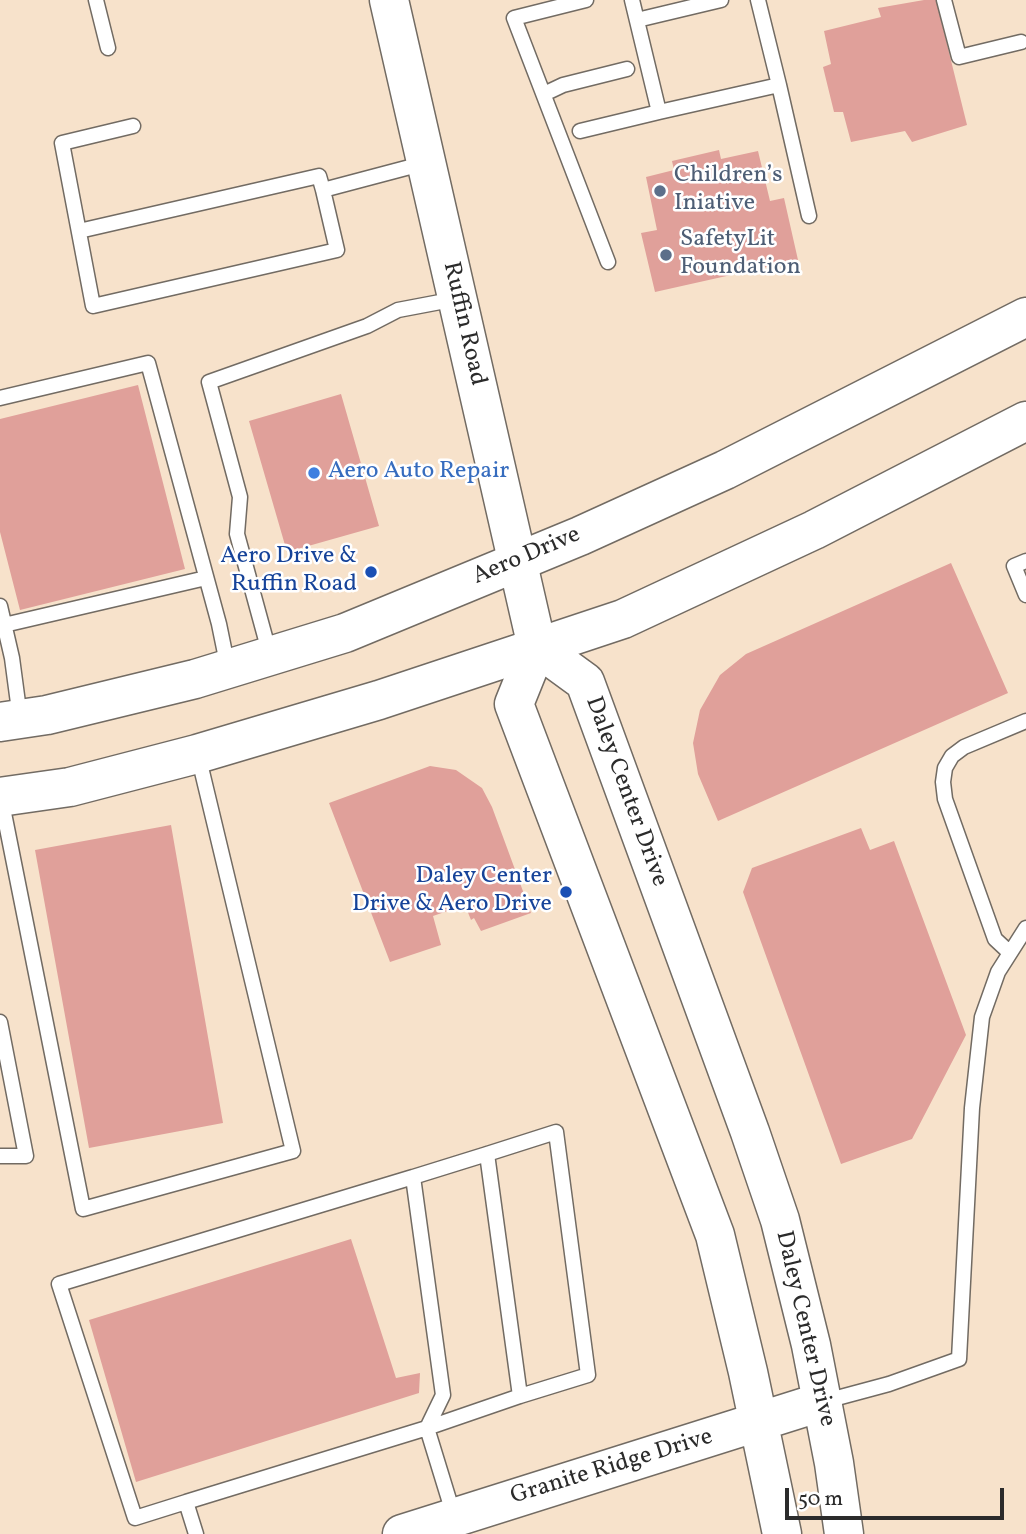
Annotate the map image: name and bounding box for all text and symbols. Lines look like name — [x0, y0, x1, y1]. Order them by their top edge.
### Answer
place label: Children’s Iniative — [674, 163, 783, 219]
marker: Children’s Iniative — [652, 183, 668, 199]
place label: SafetyLit Foundation — [680, 227, 801, 283]
marker: SafetyLit Foundation — [658, 247, 674, 263]
street label: Ruffin Road — [435, 259, 491, 389]
place label: Aero Auto Repair — [328, 459, 509, 487]
marker: Aero Auto Repair — [306, 465, 322, 481]
street label: Aero Drive — [469, 521, 585, 593]
place label: Aero Drive & Ruffin Road — [220, 544, 357, 600]
marker: Aero Drive & Ruffin Road — [363, 564, 379, 580]
street label: Daley Center Drive — [577, 693, 673, 891]
place label: Daley Center Drive & Aero Drive — [352, 864, 552, 920]
marker: Daley Center Drive & Aero Drive — [558, 884, 574, 900]
street label: Daley Center Drive — [767, 1228, 841, 1430]
street label: Granite Ridge Drive — [508, 1424, 716, 1512]
scale bar — [788, 1474, 1007, 1518]
text: 50 m — [798, 1485, 843, 1514]

